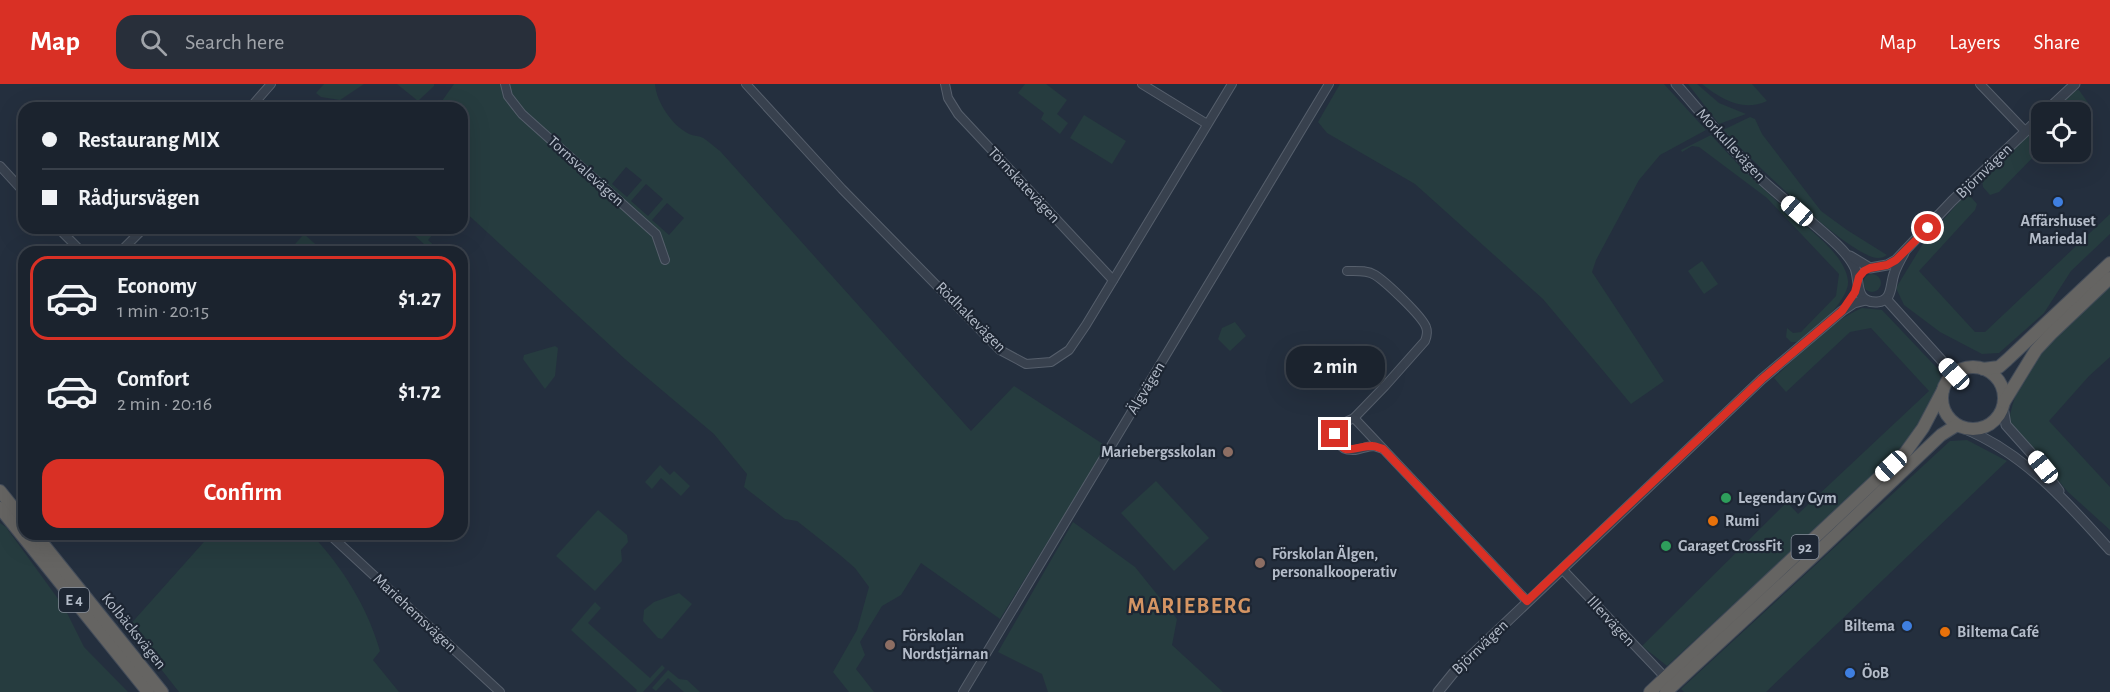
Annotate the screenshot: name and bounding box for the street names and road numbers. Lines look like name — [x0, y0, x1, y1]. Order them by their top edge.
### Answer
street label: Morkullevägen — [1693, 105, 1769, 185]
street label: Tornsvalevägen — [545, 133, 627, 209]
street label: Björnvägen — [1953, 141, 2016, 202]
street label: Törnskatevägen — [985, 144, 1063, 226]
street label: Rödhakevägen — [933, 279, 1009, 355]
street label: Älgvägen — [1122, 358, 1168, 417]
road number: 92 — [1792, 535, 1818, 559]
street label: Mariehemsvägen — [370, 570, 460, 656]
road number: E 4 — [59, 588, 89, 612]
street label: Kolbäcksvägen — [99, 590, 169, 672]
street label: Illervägen — [1584, 593, 1638, 649]
street label: Björnvägen — [1449, 617, 1512, 678]

